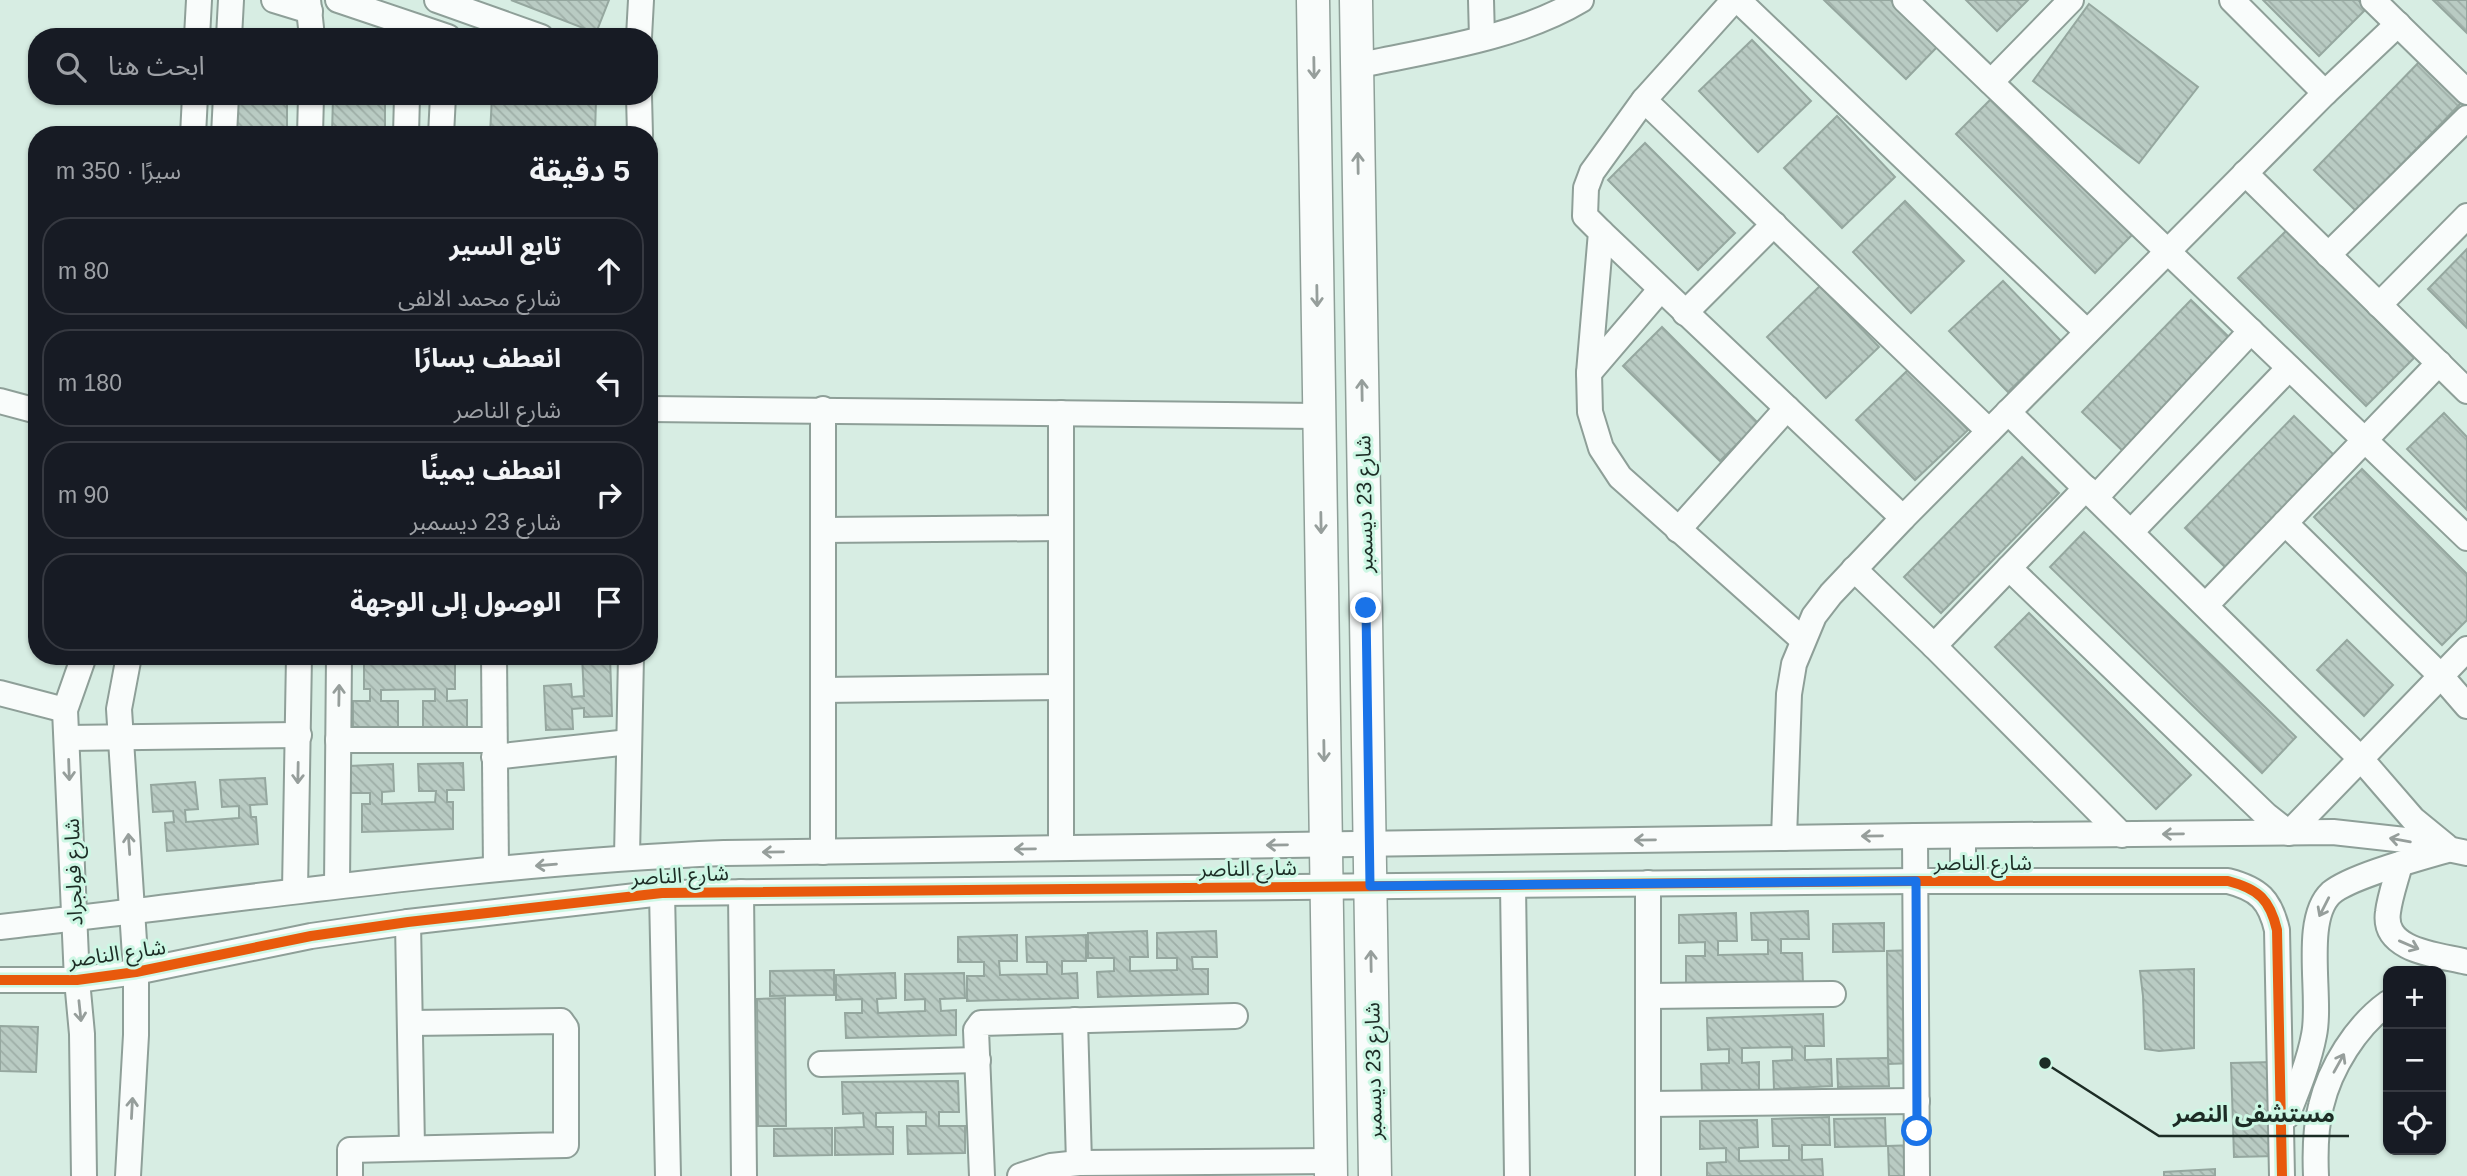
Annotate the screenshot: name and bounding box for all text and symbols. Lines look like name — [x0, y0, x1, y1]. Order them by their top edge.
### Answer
search box — [28, 28, 658, 105]
icon: search — [52, 48, 90, 86]
text: ابحث هنا — [108, 51, 205, 81]
one-way arrow — [1307, 56, 1320, 79]
one-way arrow — [1352, 152, 1365, 175]
text: 5 دقيقة — [529, 154, 630, 187]
text: سيرًا · 350 m — [56, 158, 181, 184]
text: تابع السير — [449, 231, 561, 261]
icon: ahead — [590, 252, 628, 290]
text: 80 m — [58, 258, 109, 284]
one-way arrow — [1310, 284, 1324, 307]
text: شارع محمد الالفى — [398, 285, 561, 311]
text: انعطف يسارًا — [414, 343, 561, 373]
icon: left — [590, 364, 628, 402]
text: 180 m — [58, 370, 122, 396]
one-way arrow — [1355, 379, 1369, 402]
text: شارع الناصر — [454, 397, 561, 423]
street label: شارع 23 ديسمبر — [1351, 435, 1381, 574]
text: انعطف يمينًا — [421, 455, 561, 485]
icon: right — [590, 476, 628, 514]
text: 90 m — [58, 482, 109, 508]
text: شارع 23 ديسمبر — [410, 509, 561, 535]
one-way arrow — [1314, 511, 1328, 534]
icon: arrive — [590, 583, 628, 621]
text: الوصول إلى الوجهة — [350, 587, 561, 617]
route end — [1350, 592, 1381, 623]
one-way arrow — [332, 684, 346, 707]
one-way arrow — [1317, 739, 1331, 762]
one-way arrow — [62, 758, 75, 781]
one-way arrow — [291, 762, 304, 785]
street label: شارع فولجراد — [60, 818, 90, 926]
one-way arrow — [2162, 827, 2185, 841]
one-way arrow — [1861, 829, 1884, 843]
one-way arrow — [122, 833, 135, 855]
one-way arrow — [1633, 833, 1656, 846]
one-way arrow — [2389, 833, 2412, 846]
one-way arrow — [1266, 838, 1289, 852]
one-way arrow — [1014, 842, 1037, 855]
one-way arrow — [762, 846, 785, 859]
street label: شارع الناصر — [1933, 851, 2032, 878]
street label: شارع الناصر — [1198, 856, 1297, 884]
one-way arrow — [535, 858, 558, 871]
street label: شارع الناصر — [630, 861, 730, 893]
one-way arrow — [2317, 896, 2330, 917]
street label: شارع الناصر — [66, 935, 168, 975]
one-way arrow — [2397, 939, 2419, 952]
one-way arrow — [1365, 950, 1378, 973]
map controls — [2383, 966, 2446, 1155]
button: + — [2383, 966, 2446, 1029]
one-way arrow — [73, 999, 86, 1022]
street label: شارع 23 ديسمبر — [1360, 1002, 1390, 1141]
button: − — [2383, 1029, 2446, 1092]
one-way arrow — [2333, 1053, 2346, 1074]
callout: مستشفى النصر — [2159, 1092, 2349, 1136]
button: locate — [2383, 1092, 2446, 1155]
one-way arrow — [126, 1097, 139, 1120]
text: مستشفى النصر — [2172, 1101, 2335, 1128]
route start — [1901, 1115, 1932, 1146]

